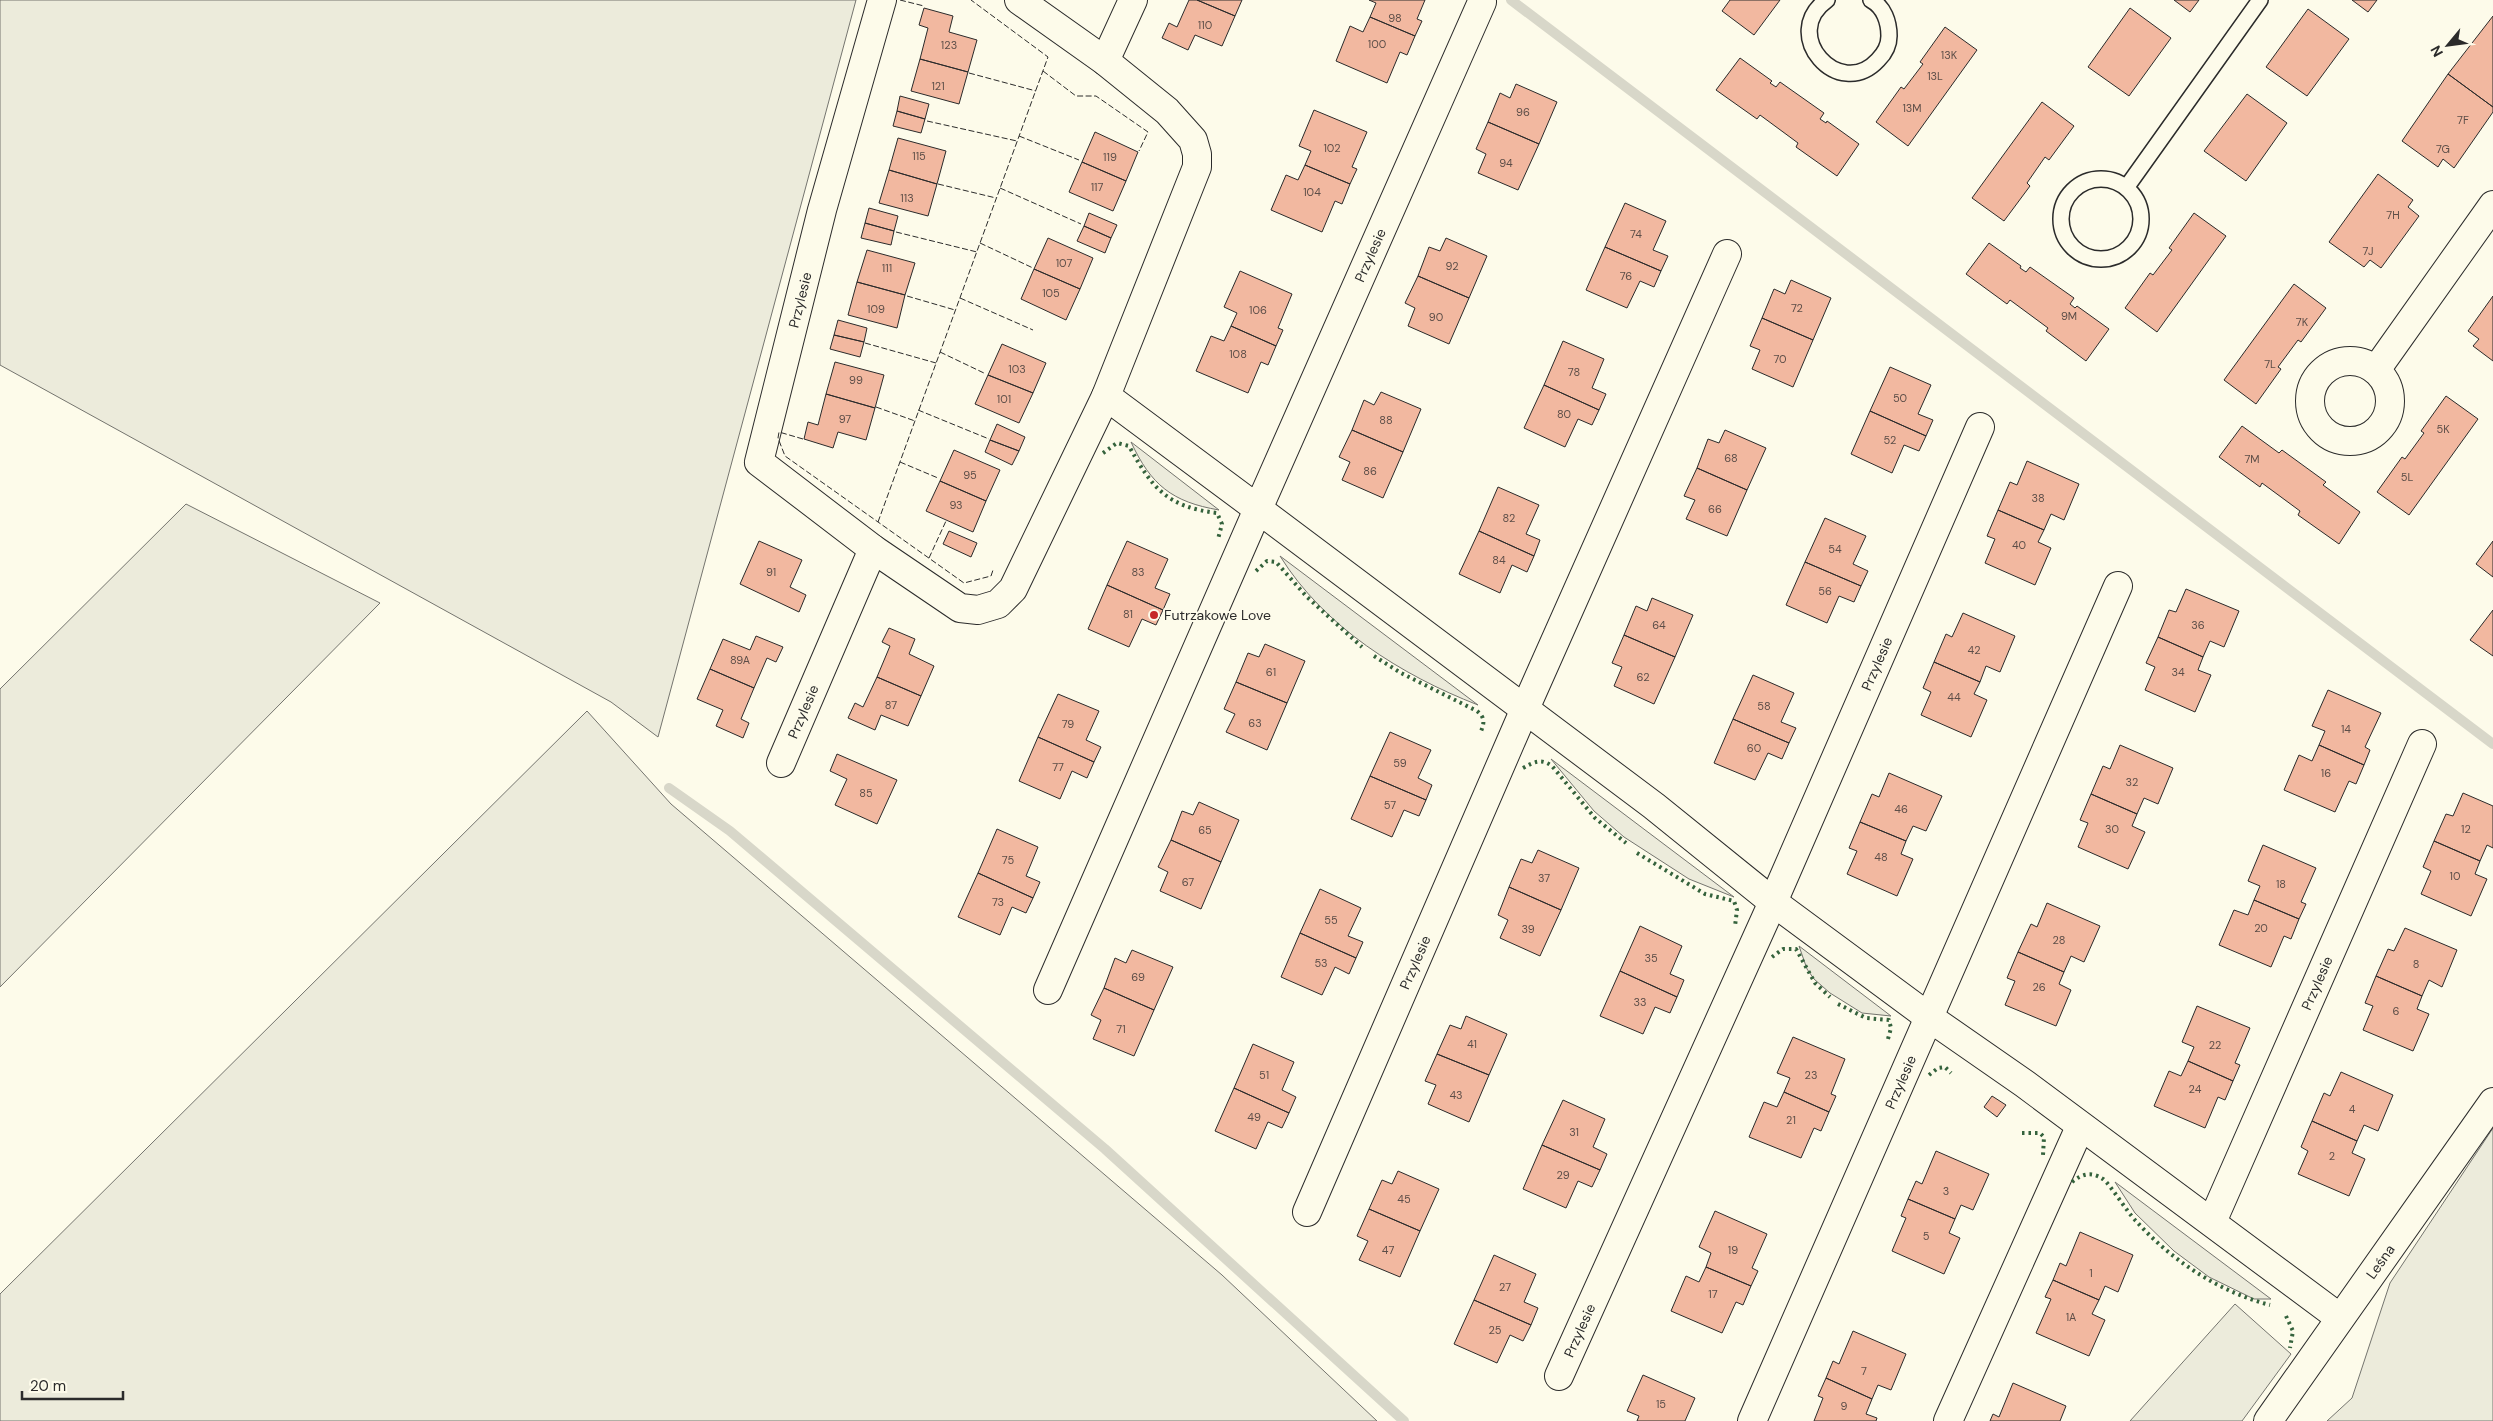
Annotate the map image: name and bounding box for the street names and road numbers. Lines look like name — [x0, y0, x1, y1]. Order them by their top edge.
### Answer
street label: Przylesie — [1350, 225, 1390, 285]
street label: Przylesie — [784, 270, 816, 330]
street label: Przylesie — [1857, 634, 1896, 693]
street label: Przylesie — [784, 682, 823, 741]
street label: Przylesie — [1396, 933, 1435, 992]
street label: Przylesie — [2297, 953, 2337, 1013]
street label: Przylesie — [1881, 1052, 1920, 1112]
street label: Leśna — [2362, 1241, 2399, 1282]
street label: Przylesie — [1560, 1301, 1600, 1360]

